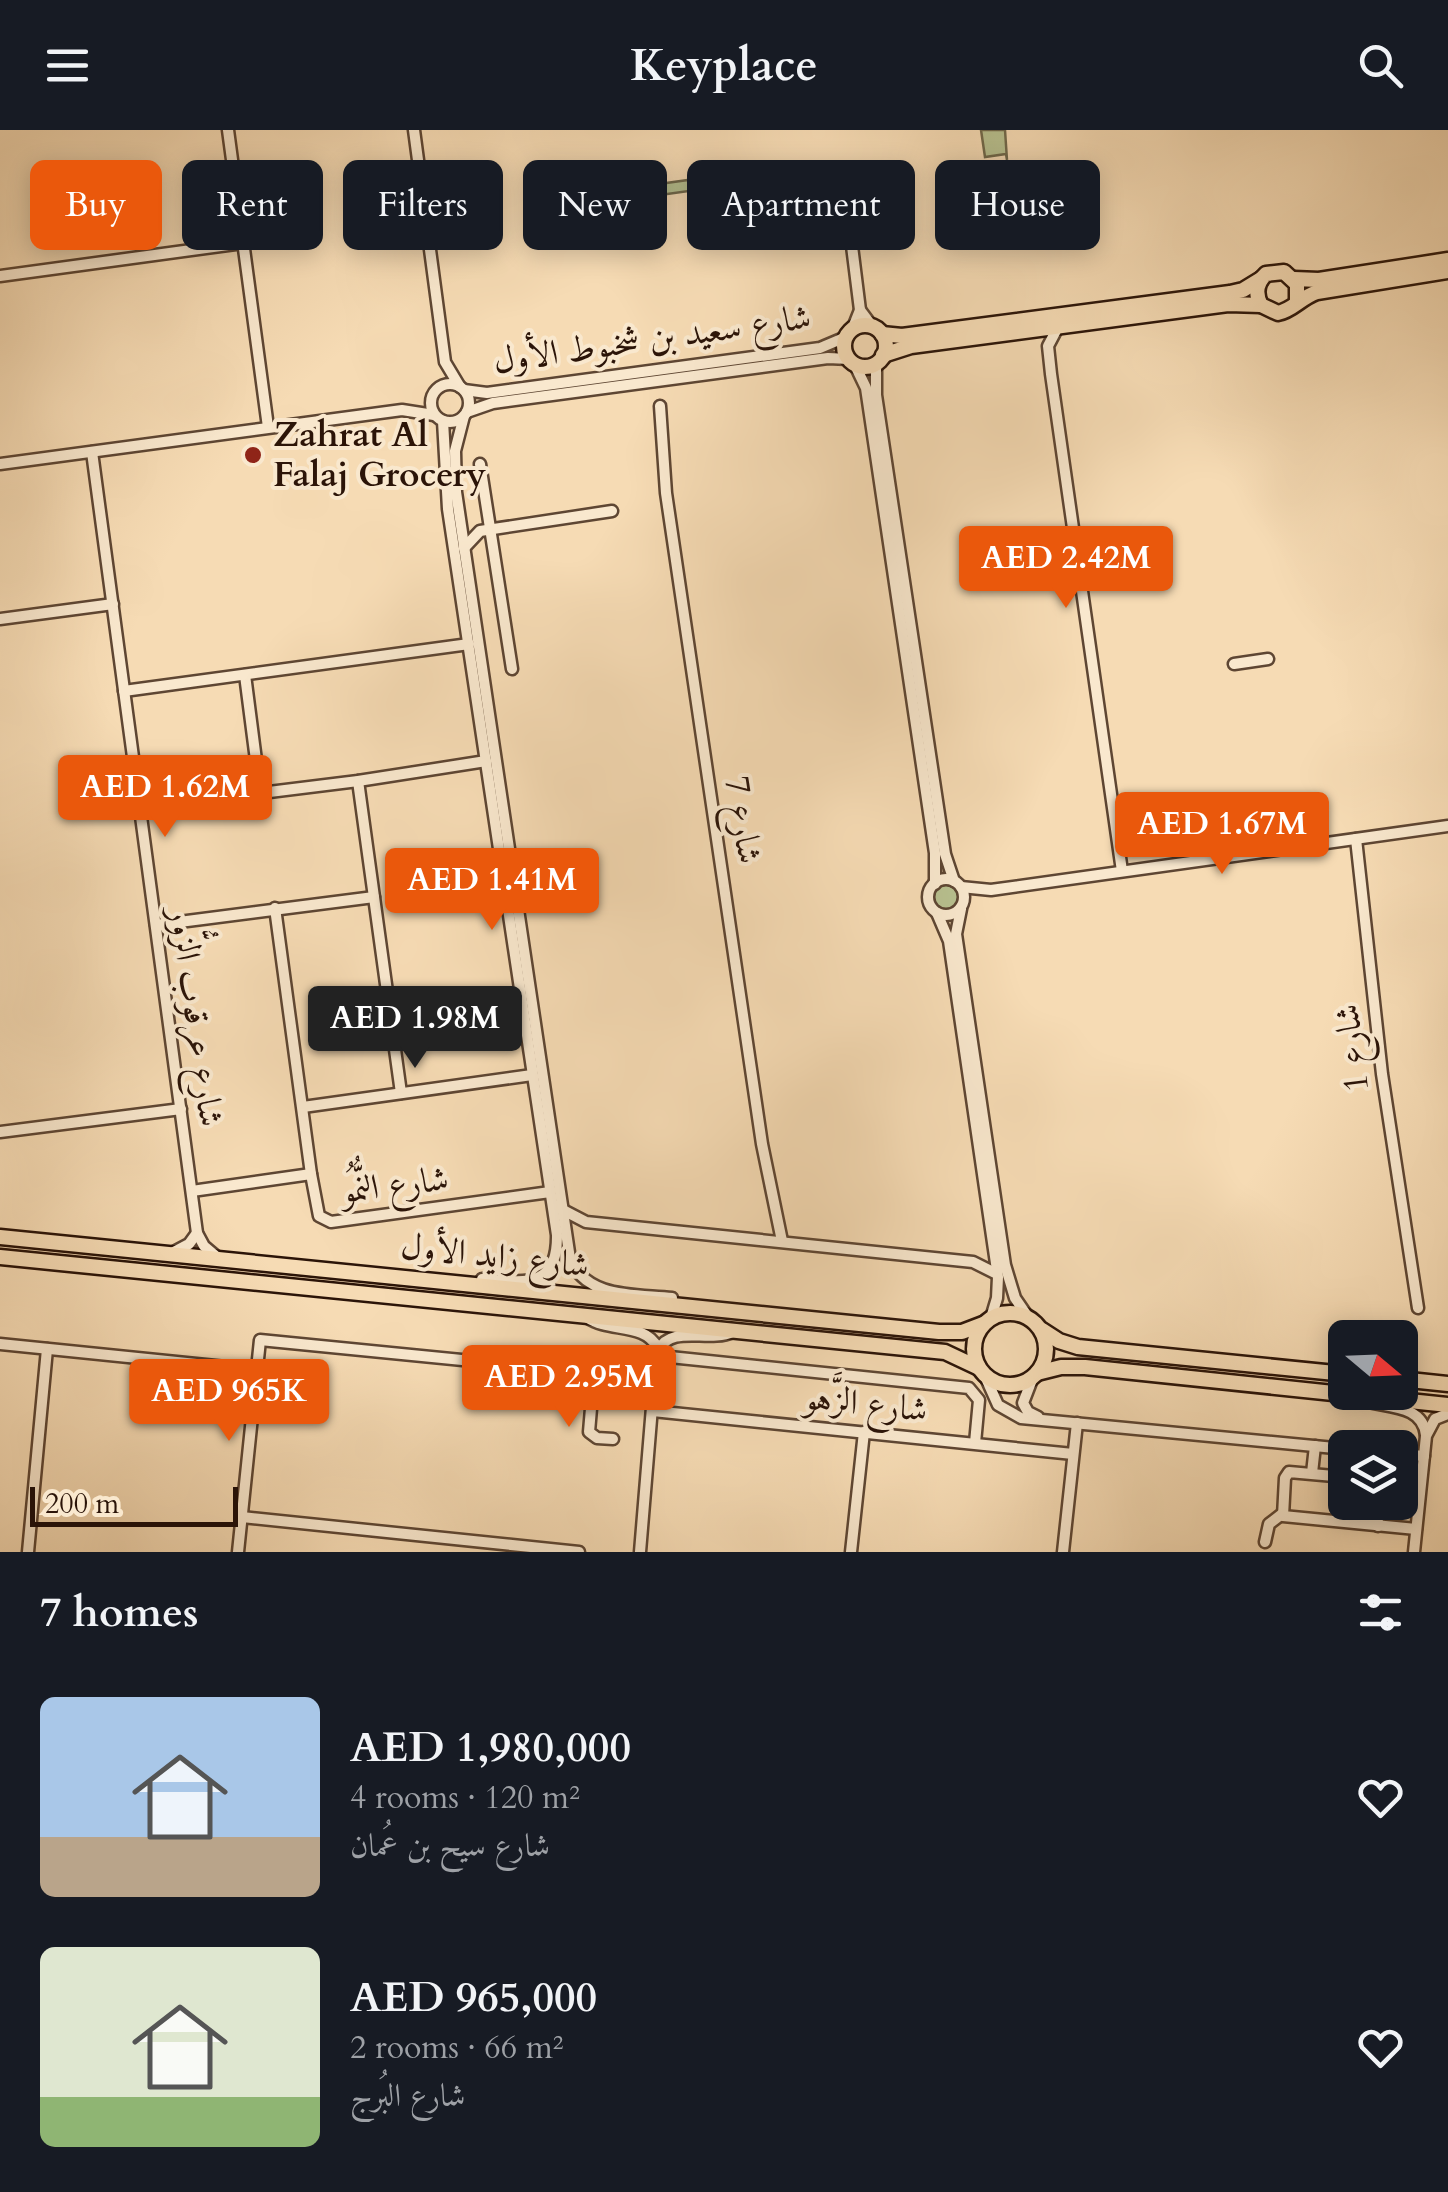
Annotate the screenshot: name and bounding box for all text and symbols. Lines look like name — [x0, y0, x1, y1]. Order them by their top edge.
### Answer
text: Keyplace — [630, 35, 818, 96]
icon: menu — [40, 38, 95, 93]
icon: search — [1353, 38, 1408, 93]
chip: Buy — [30, 160, 162, 250]
chip: Rent — [182, 160, 323, 250]
chip: Filters — [343, 160, 503, 250]
chip: New — [523, 160, 667, 250]
chip: Apartment — [687, 160, 915, 250]
chip: House — [935, 160, 1100, 250]
street label: شارع سعيد بن شخبوط الأول — [490, 292, 814, 389]
place label: Zahrat Al Falaj Grocery — [273, 411, 486, 499]
marker: Zahrat Al Falaj Grocery — [242, 444, 264, 466]
pin: AED 2.42M — [952, 526, 1180, 611]
text: AED 2.42M — [981, 536, 1151, 580]
pin: AED 1.62M — [51, 755, 279, 840]
text: AED 1.62M — [80, 765, 250, 809]
street label: شارع 7 — [708, 773, 774, 868]
pin: AED 1.67M — [1108, 792, 1336, 877]
text: AED 1.67M — [1137, 802, 1307, 846]
pin: AED 1.41M — [378, 848, 606, 933]
text: AED 1.41M — [407, 858, 577, 902]
street label: شارع عرقوب الزُّور — [152, 900, 245, 1130]
pin: AED 1.98M — [301, 986, 529, 1071]
text: AED 1.98M — [330, 996, 500, 1040]
street label: شارع 1 — [1323, 1001, 1385, 1095]
street label: شارع النُّمُو — [335, 1145, 452, 1220]
street label: شارع زايد الأول — [398, 1221, 592, 1294]
north arrow — [1328, 1320, 1418, 1410]
map controls — [1328, 1320, 1418, 1520]
pin: AED 2.95M — [455, 1345, 683, 1430]
text: AED 2.95M — [484, 1355, 654, 1399]
pin: AED 965K — [126, 1359, 332, 1444]
street label: شارع الزَّهو — [799, 1368, 930, 1438]
text: AED 965K — [151, 1369, 307, 1413]
button: layers — [1328, 1430, 1418, 1520]
scale bar — [30, 1482, 238, 1526]
text: 200 m — [45, 1485, 119, 1523]
text: 7 homes — [40, 1584, 198, 1641]
icon: filters — [1353, 1585, 1408, 1640]
text: AED 1,980,000 — [350, 1719, 631, 1776]
icon: home — [120, 1737, 240, 1857]
icon: heart — [1353, 1770, 1408, 1825]
text: 4 rooms · 120 m² — [350, 1776, 580, 1820]
text: شارع سيح بن عُمان — [350, 1824, 550, 1868]
text: AED 965,000 — [350, 1969, 597, 2026]
icon: home — [120, 1987, 240, 2107]
icon: heart — [1353, 2020, 1408, 2075]
text: 2 rooms · 66 m² — [350, 2026, 563, 2070]
text: شارع البُرج — [350, 2074, 465, 2118]

